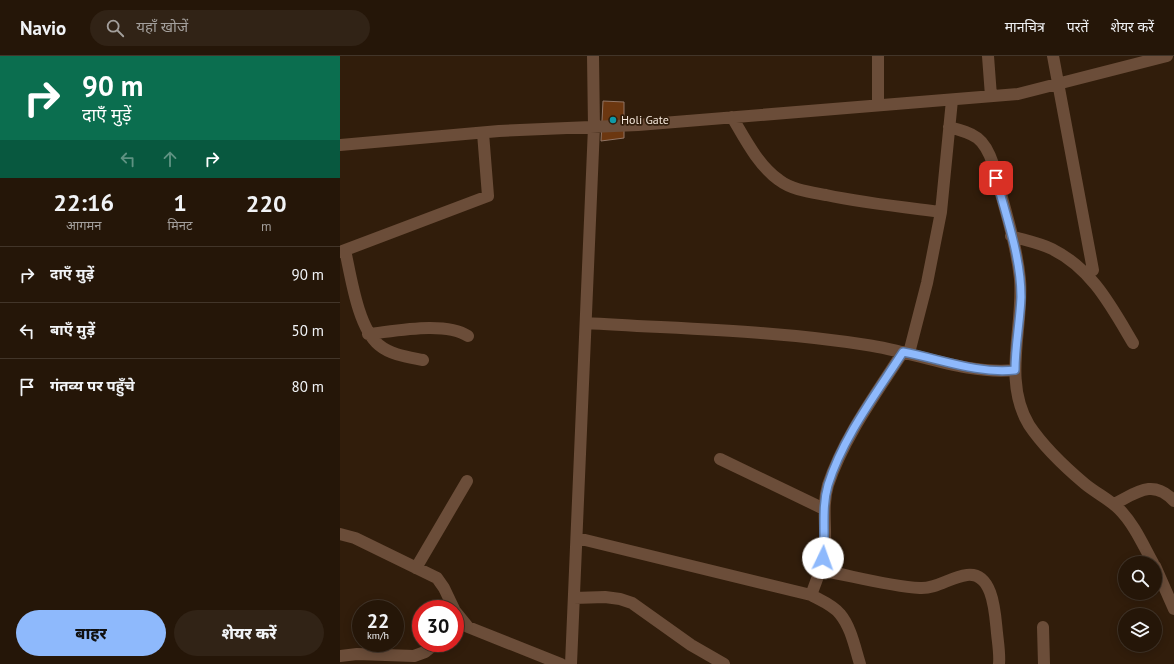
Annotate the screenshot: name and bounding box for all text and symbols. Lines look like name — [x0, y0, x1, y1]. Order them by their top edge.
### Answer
search box — [90, 10, 370, 46]
text: Navio — [20, 16, 66, 40]
icon: search — [104, 17, 126, 39]
text: यहाँ खोजें — [136, 17, 188, 36]
text: मानचित्र — [1005, 18, 1045, 36]
text: परतें — [1067, 18, 1088, 36]
text: शेयर करें — [1110, 18, 1154, 36]
text: 90 m — [82, 67, 143, 104]
icon: right — [16, 72, 68, 124]
text: दाएँ मुड़ें — [82, 103, 131, 126]
place label: Holi Gate — [621, 112, 669, 127]
marker: Holi Gate — [608, 115, 618, 125]
icon: left — [117, 148, 139, 170]
icon: ahead — [159, 148, 181, 170]
icon: right — [201, 148, 223, 170]
pin — [979, 161, 1013, 195]
icon: arrive — [985, 167, 1007, 189]
text: 22:16 — [53, 187, 114, 218]
text: 1 — [173, 187, 187, 218]
text: 220 — [246, 188, 287, 219]
text: आगमन — [66, 217, 102, 234]
text: मिनट — [168, 217, 192, 234]
text: m — [261, 218, 271, 235]
icon: right — [16, 264, 38, 286]
text: दाएँ मुड़ें — [50, 264, 94, 283]
text: 90 m — [291, 265, 324, 284]
icon: left — [16, 320, 38, 342]
text: बाएँ मुड़ें — [50, 320, 95, 339]
text: 50 m — [291, 321, 324, 340]
icon: arrive — [16, 376, 38, 398]
text: गंतव्य पर पहुँचे — [50, 376, 135, 395]
text: 80 m — [291, 377, 324, 396]
position arrow — [802, 537, 844, 579]
map controls — [1118, 556, 1162, 652]
button: search — [1118, 556, 1162, 600]
speed limit sign: 30 — [412, 600, 464, 652]
text: 22 — [367, 608, 389, 634]
button: layers — [1118, 608, 1162, 652]
button: बाहर — [16, 610, 166, 656]
button: शेयर करें — [174, 610, 324, 656]
text: km/h — [367, 629, 389, 642]

